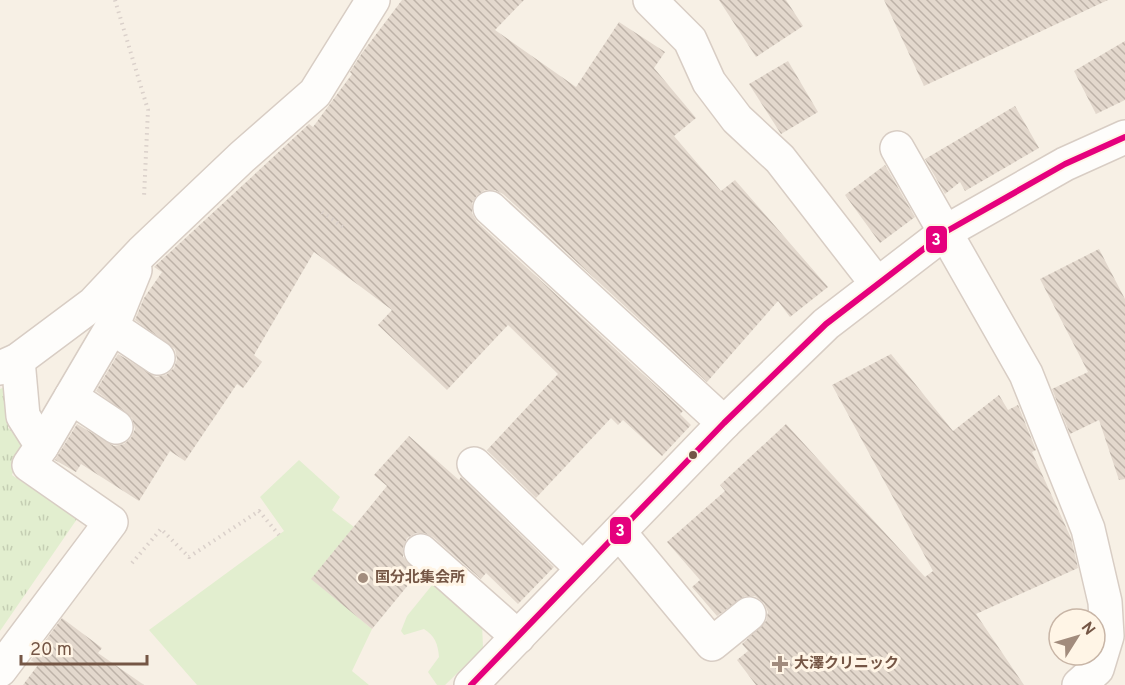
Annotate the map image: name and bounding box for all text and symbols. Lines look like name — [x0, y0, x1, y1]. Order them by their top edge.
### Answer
line badge: 3 — [925, 225, 948, 254]
text: 3 — [931, 231, 941, 251]
unlabelled marker — [687, 449, 699, 461]
line badge: 3 — [609, 516, 632, 545]
text: 3 — [615, 522, 625, 542]
place label: 国分北集会所 — [375, 569, 465, 588]
marker: 国分北集会所 — [356, 571, 370, 585]
north arrow — [1047, 607, 1107, 667]
text: N — [1076, 619, 1099, 640]
scale bar — [21, 628, 147, 666]
text: 20 m — [30, 639, 72, 662]
marker: 大澤クリニック — [771, 655, 789, 673]
place label: 大澤クリニック — [794, 655, 899, 674]

